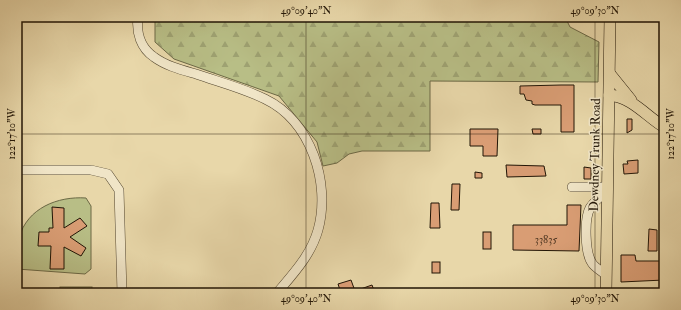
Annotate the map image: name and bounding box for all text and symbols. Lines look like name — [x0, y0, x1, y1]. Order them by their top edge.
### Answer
text: 49°09'40"N — [281, 5, 331, 17]
text: 49°09'30"N — [570, 5, 620, 17]
street label: Dewdney Trunk Road — [586, 98, 605, 212]
text: 122°17'10"W — [6, 108, 18, 160]
text: 122°17'10"W — [665, 108, 677, 160]
house number: 33835 — [535, 233, 557, 246]
text: 49°09'40"N — [281, 293, 331, 305]
text: 49°09'30"N — [570, 293, 620, 305]

